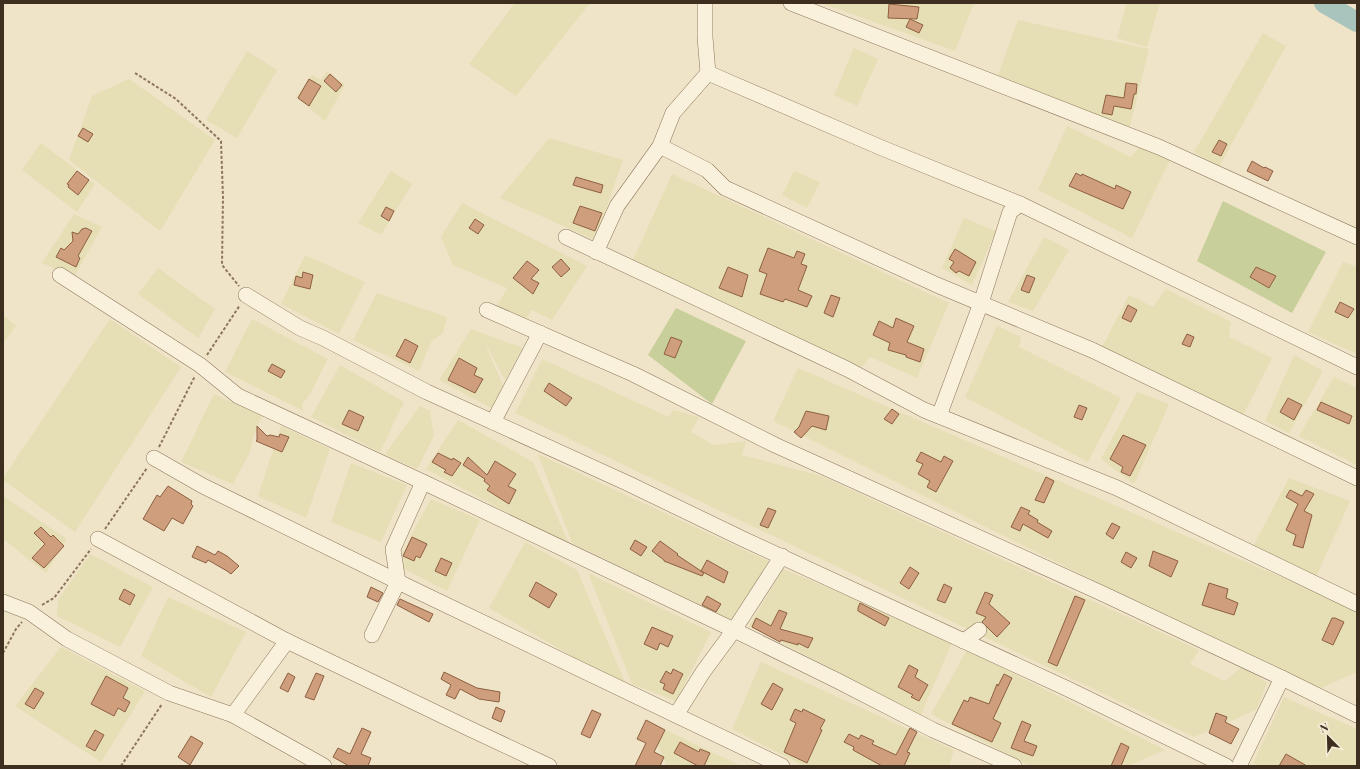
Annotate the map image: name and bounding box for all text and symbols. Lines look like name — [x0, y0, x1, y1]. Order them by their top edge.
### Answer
north arrow — [1308, 717, 1348, 757]
text: N — [1317, 719, 1331, 736]

